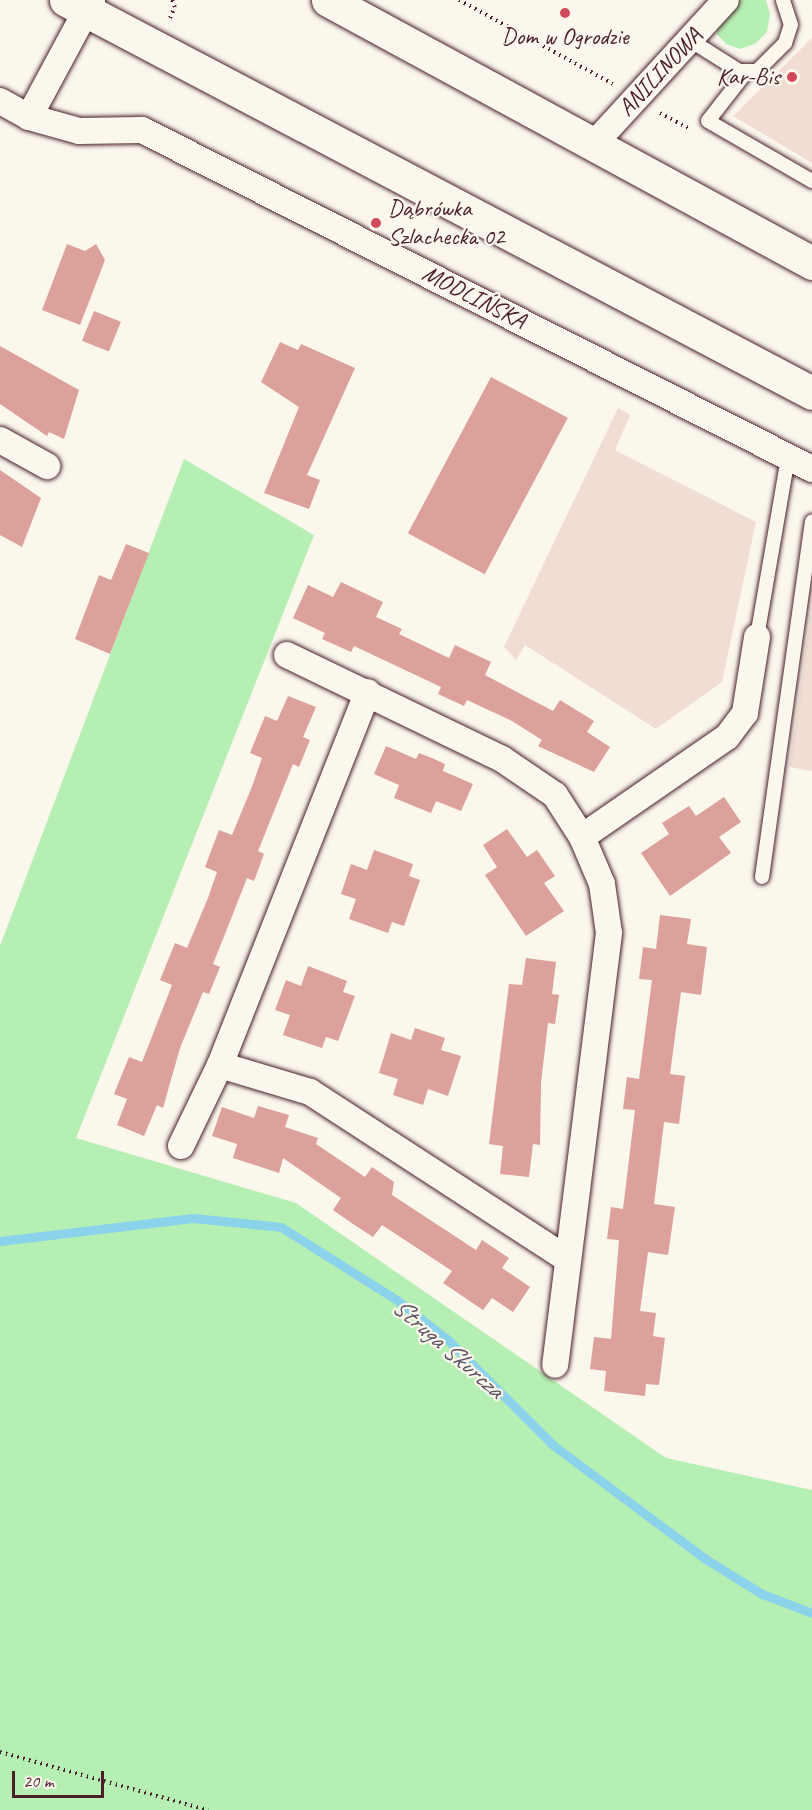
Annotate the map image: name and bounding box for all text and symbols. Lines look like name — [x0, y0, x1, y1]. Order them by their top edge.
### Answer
marker: Dom w Ogrodzie — [558, 6, 572, 20]
street label: ANILINOWA — [612, 22, 708, 122]
place label: Dom w Ogrodzie — [501, 23, 629, 51]
place label: Kar-Bis — [717, 63, 780, 91]
marker: Kar-Bis — [785, 70, 799, 84]
place label: Dąbrówka Szlachecka 02 — [388, 195, 505, 251]
marker: Dąbrówka Szlachecka 02 — [369, 216, 383, 230]
street label: MODLIŃSKA — [417, 259, 531, 335]
water label: Struga Skurcza — [386, 1291, 510, 1405]
scale bar — [15, 1759, 106, 1797]
text: 20 m — [23, 1770, 54, 1792]

